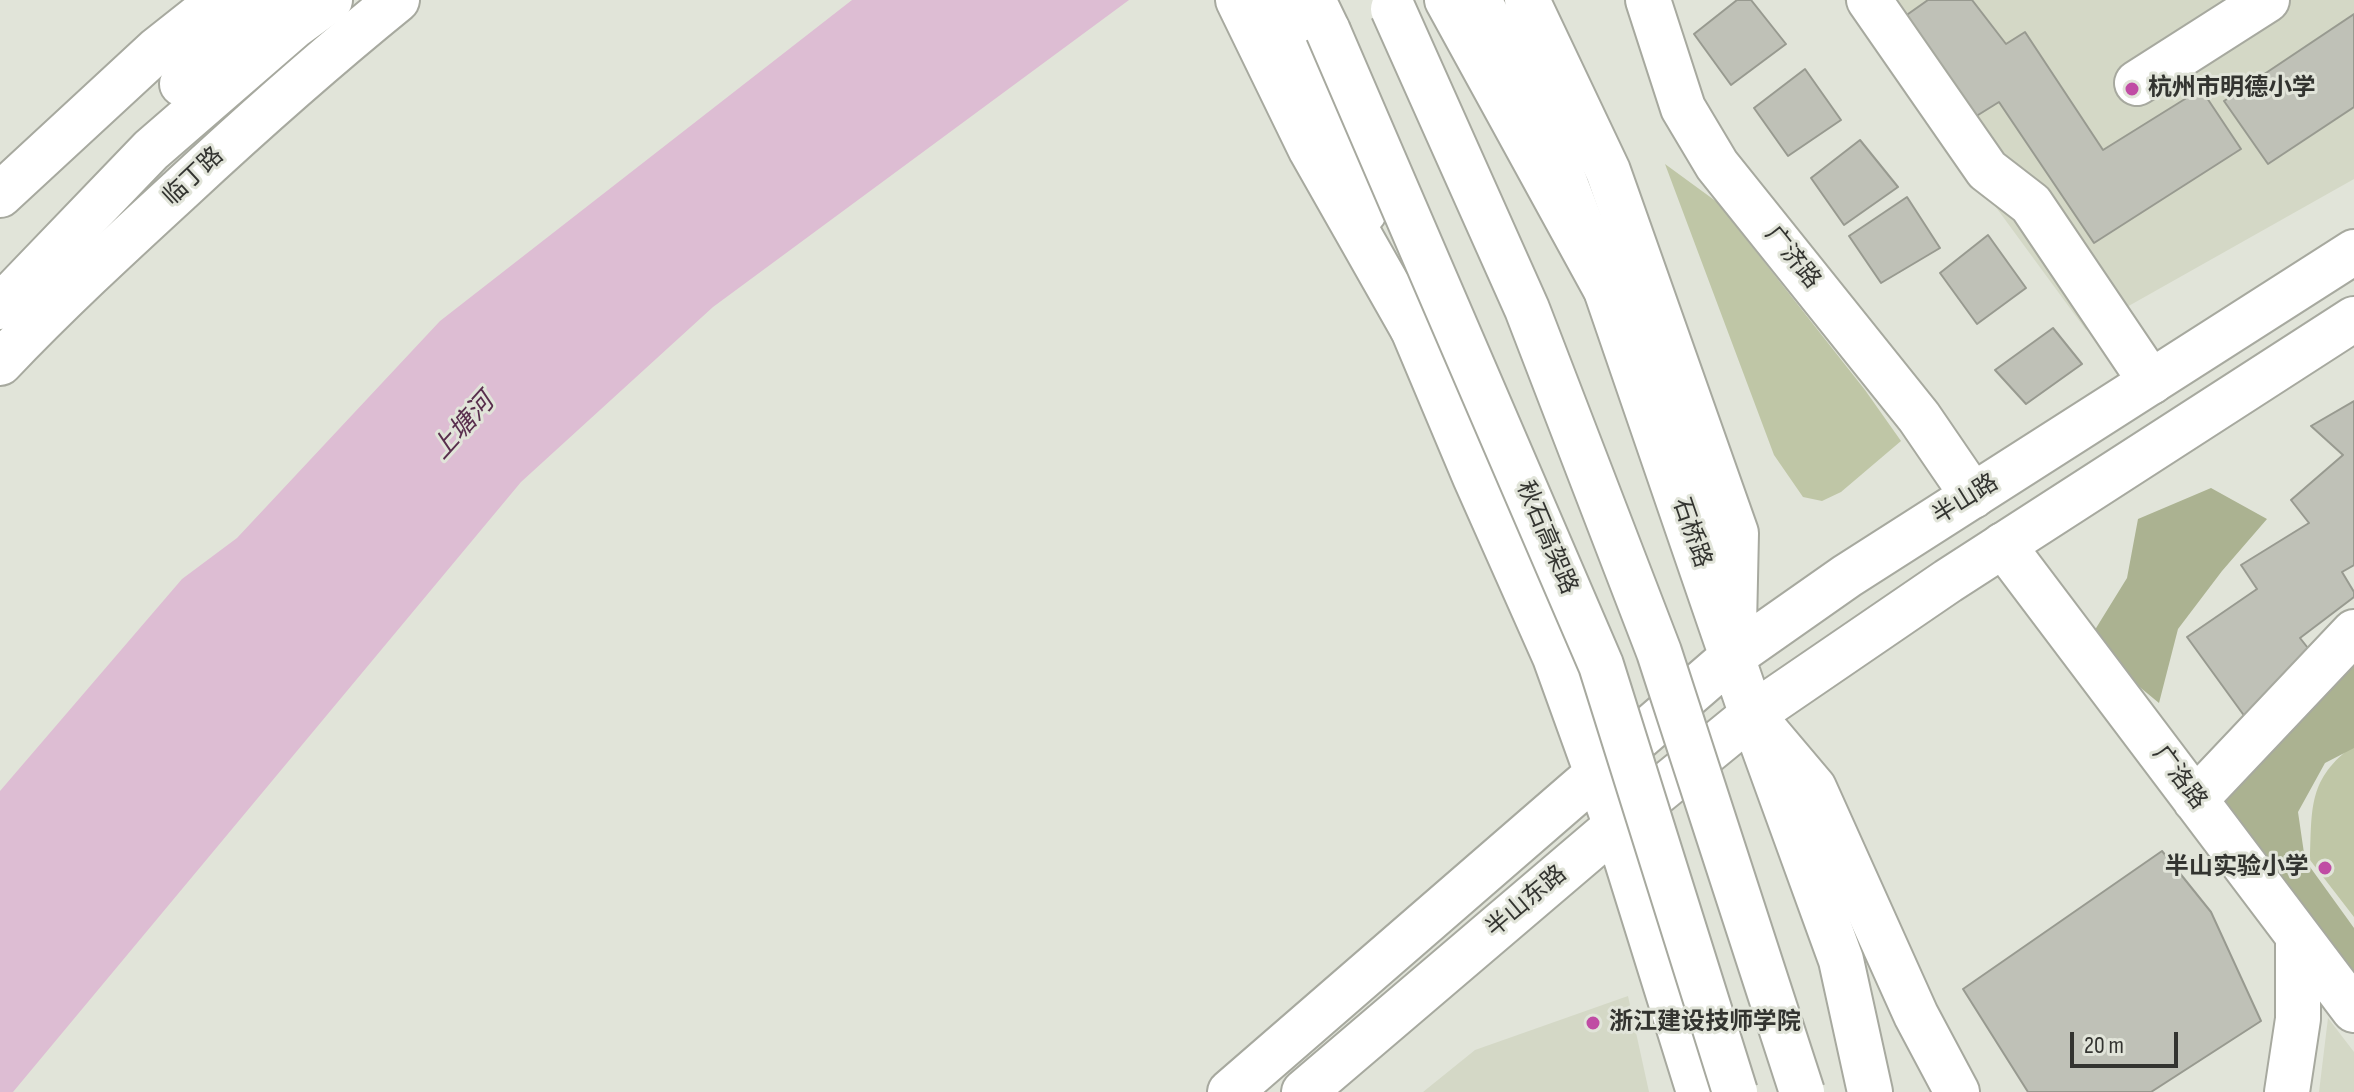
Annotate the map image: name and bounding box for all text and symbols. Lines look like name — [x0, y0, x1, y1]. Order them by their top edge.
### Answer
place label: 杭州市明德小学 — [2148, 75, 2316, 103]
marker: 杭州市明德小学 — [2123, 80, 2141, 98]
street label: 临丁路 — [158, 142, 230, 212]
street label: 广济路 — [1758, 221, 1826, 295]
water label: 上塘河 — [426, 388, 502, 466]
street label: 半山路 — [1928, 469, 2004, 531]
street label: 秋石高架路 — [1509, 477, 1583, 599]
street label: 石桥路 — [1666, 494, 1716, 572]
street label: 广洛路 — [2146, 741, 2212, 815]
place label: 半山实验小学 — [2165, 854, 2309, 882]
marker: 半山实验小学 — [2316, 859, 2334, 877]
street label: 半山东路 — [1481, 860, 1573, 944]
place label: 浙江建设技师学院 — [1609, 1009, 1801, 1037]
marker: 浙江建设技师学院 — [1584, 1014, 1602, 1032]
scale bar — [2074, 1016, 2182, 1066]
text: 20 m — [2084, 1031, 2124, 1060]

